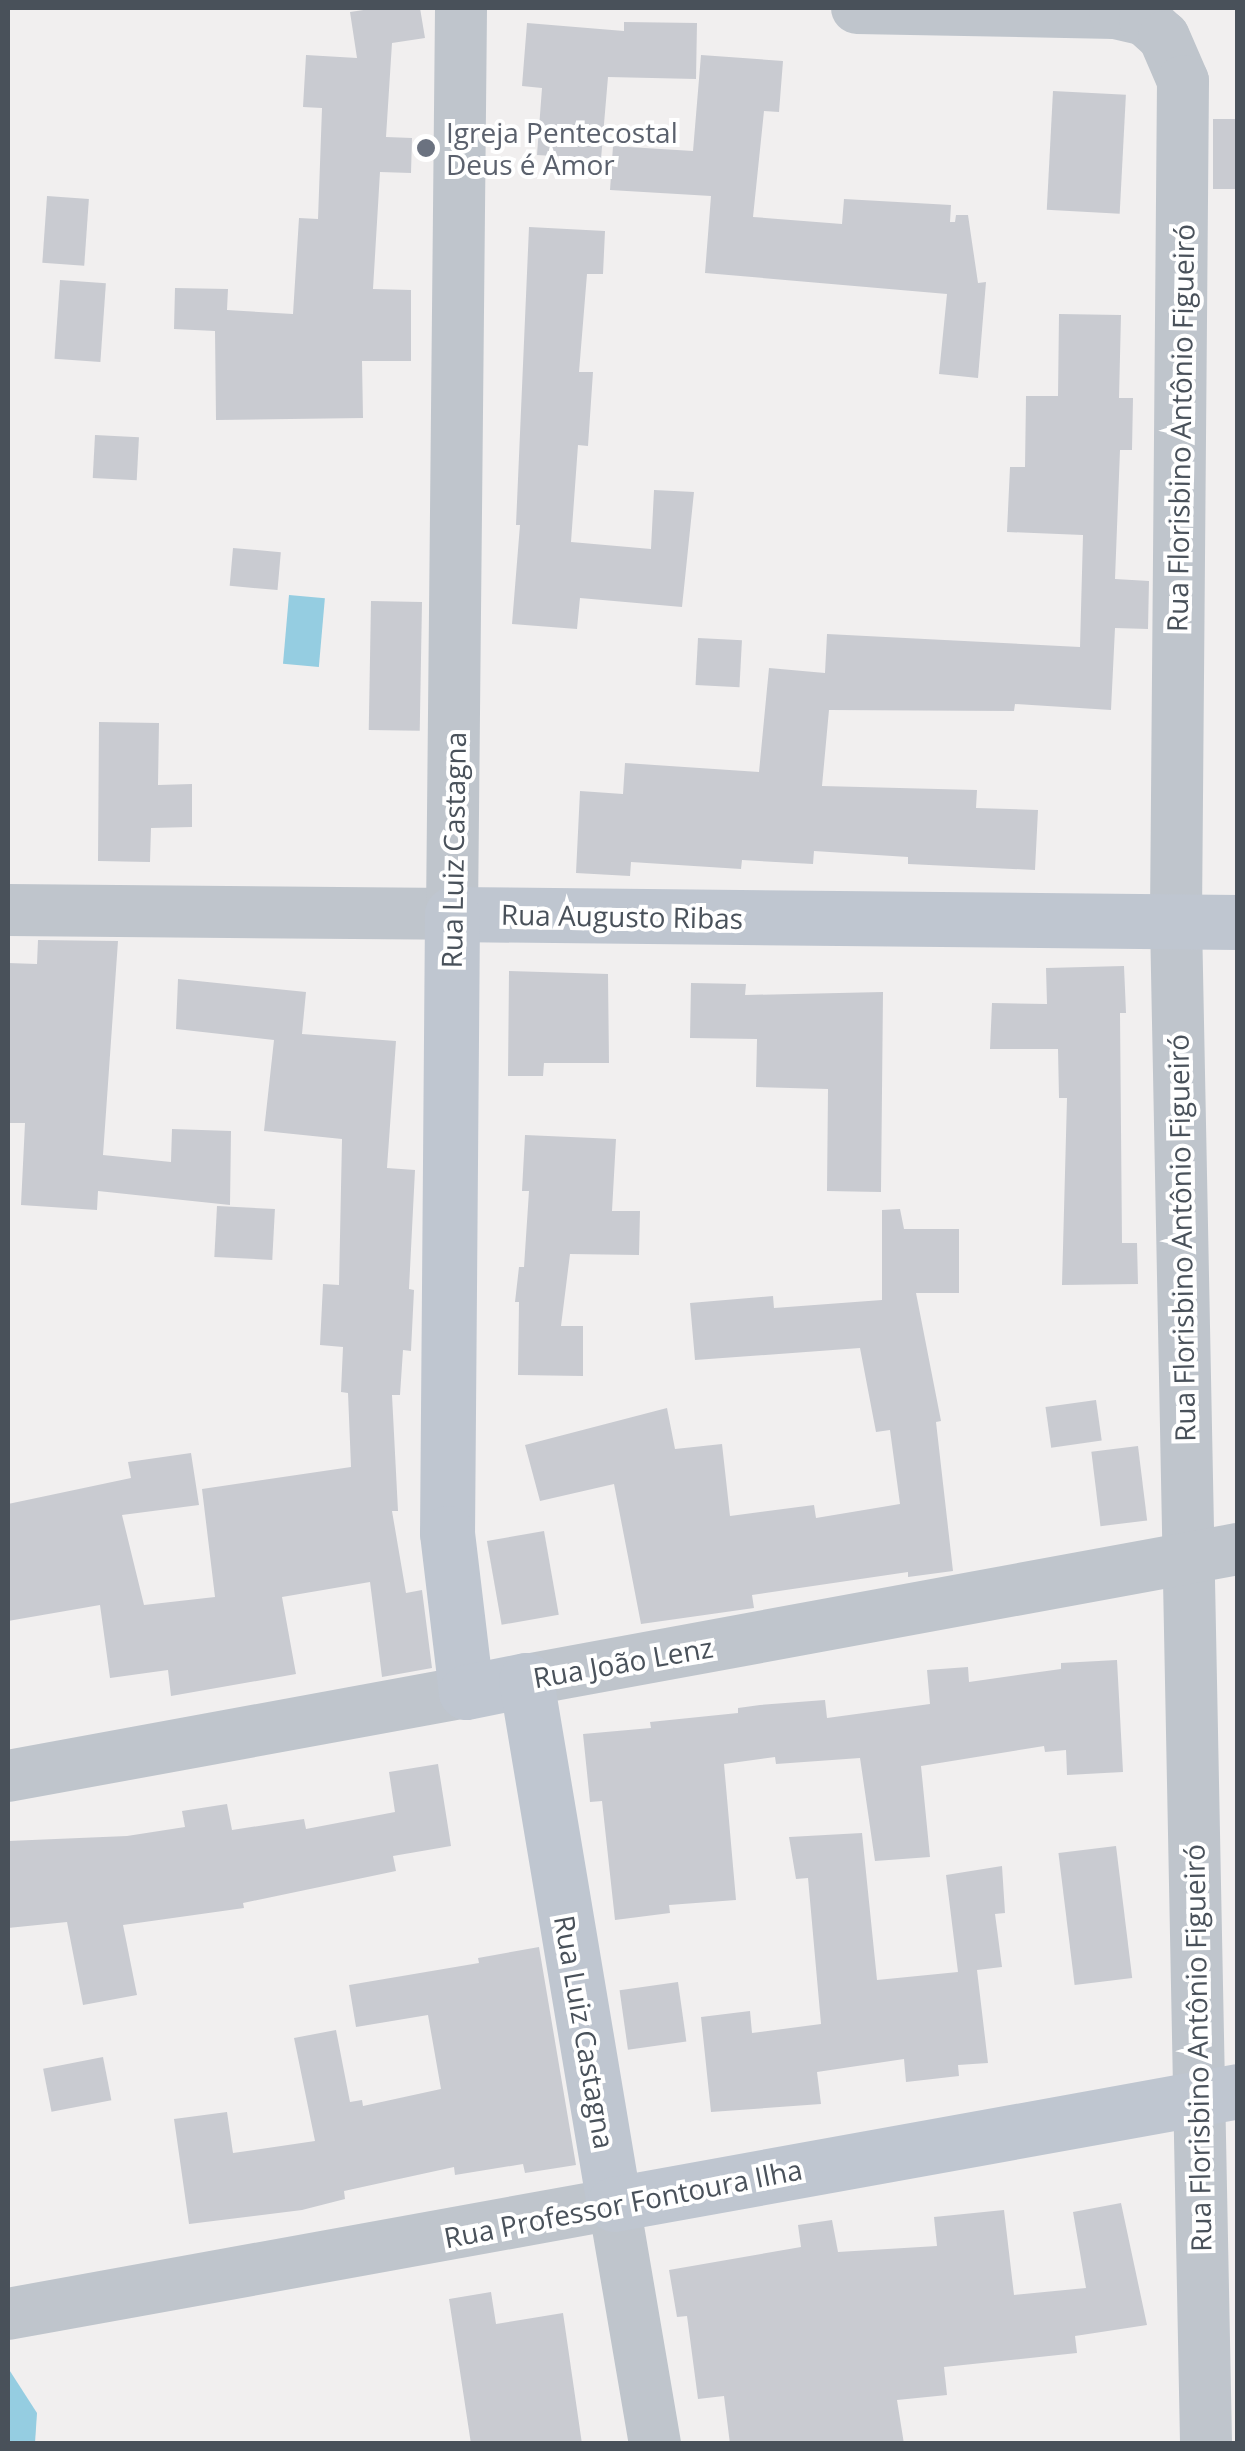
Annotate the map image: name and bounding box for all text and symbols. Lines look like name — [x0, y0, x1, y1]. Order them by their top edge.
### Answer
place label: Igreja Pentecostal Deus é Amor — [446, 115, 678, 181]
marker: Igreja Pentecostal Deus é Amor — [415, 137, 437, 159]
street label: Rua Florisbino Antônio Figueiró — [1160, 224, 1200, 632]
street label: Rua Luiz Castagna — [434, 731, 472, 969]
street label: Rua Augusto Ribas — [501, 897, 743, 935]
street label: Rua Florisbino Antônio Figueiró — [1161, 1034, 1201, 1442]
street label: Rua João Lenz — [530, 1630, 716, 1694]
street label: Rua Florisbino Antônio Figueiró — [1177, 1844, 1217, 2252]
street label: Rua Luiz Castagna — [548, 1913, 622, 2151]
street label: Rua Professor Fontoura Ilha — [441, 2152, 805, 2254]

